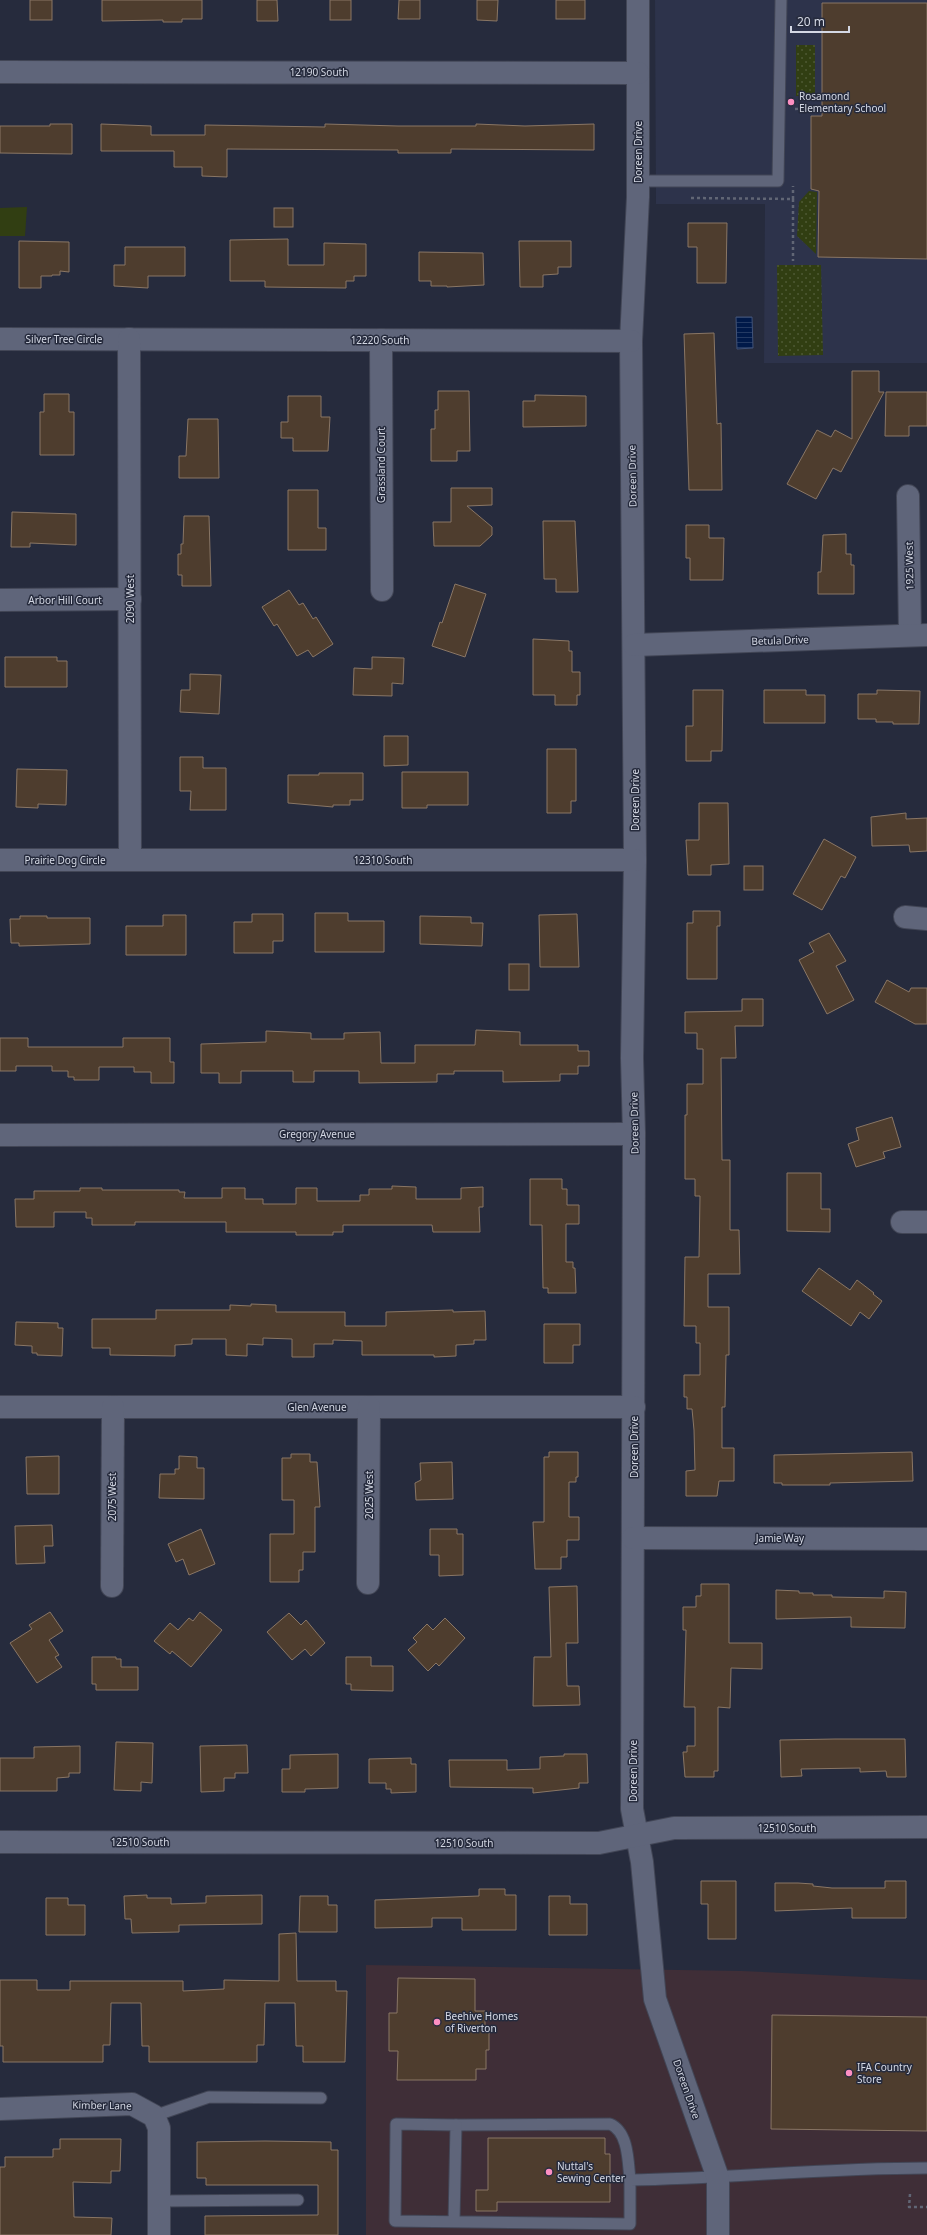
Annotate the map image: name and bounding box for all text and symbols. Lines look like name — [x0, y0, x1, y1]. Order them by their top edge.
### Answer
scale bar — [791, 8, 849, 34]
text: 20 m — [797, 13, 825, 30]
street label: 12190 South — [290, 65, 348, 79]
place label: Rosamond Elementary School — [799, 89, 886, 115]
marker: Rosamond Elementary School — [786, 97, 796, 107]
street label: Doreen Drive — [631, 121, 645, 183]
street label: Silver Tree Circle — [26, 332, 103, 346]
street label: 12220 South — [351, 333, 409, 347]
street label: Grassland Court — [374, 427, 388, 503]
street label: Doreen Drive — [624, 444, 640, 507]
street label: 1925 West — [902, 541, 916, 590]
street label: 2090 West — [123, 574, 137, 623]
street label: Arbor Hill Court — [28, 593, 102, 607]
street label: Betula Drive — [751, 632, 809, 648]
street label: Doreen Drive — [628, 769, 642, 831]
street label: Prairie Dog Circle — [24, 853, 106, 867]
street label: 12310 South — [354, 853, 412, 867]
street label: Doreen Drive — [626, 1091, 642, 1154]
street label: Gregory Avenue — [279, 1127, 355, 1141]
street label: Glen Avenue — [287, 1400, 347, 1414]
street label: Doreen Drive — [627, 1416, 641, 1478]
street label: 2025 West — [362, 1470, 376, 1519]
street label: 2075 West — [105, 1472, 119, 1521]
street label: Jamie Way — [755, 1531, 805, 1545]
street label: Doreen Drive — [626, 1740, 640, 1802]
street label: 12510 South — [758, 1821, 816, 1835]
street label: 12510 South — [111, 1835, 169, 1849]
street label: 12510 South — [435, 1836, 493, 1850]
place label: Beehive Homes of Riverton — [445, 2009, 518, 2035]
marker: Beehive Homes of Riverton — [432, 2017, 442, 2027]
street label: Doreen Drive — [670, 2057, 704, 2121]
place label: IFA Country Store — [857, 2060, 913, 2086]
marker: IFA Country Store — [844, 2068, 854, 2078]
street label: Kimber Lane — [72, 2097, 132, 2113]
place label: Nuttal's Sewing Center — [557, 2159, 625, 2185]
marker: Nuttal's Sewing Center — [544, 2167, 554, 2177]

